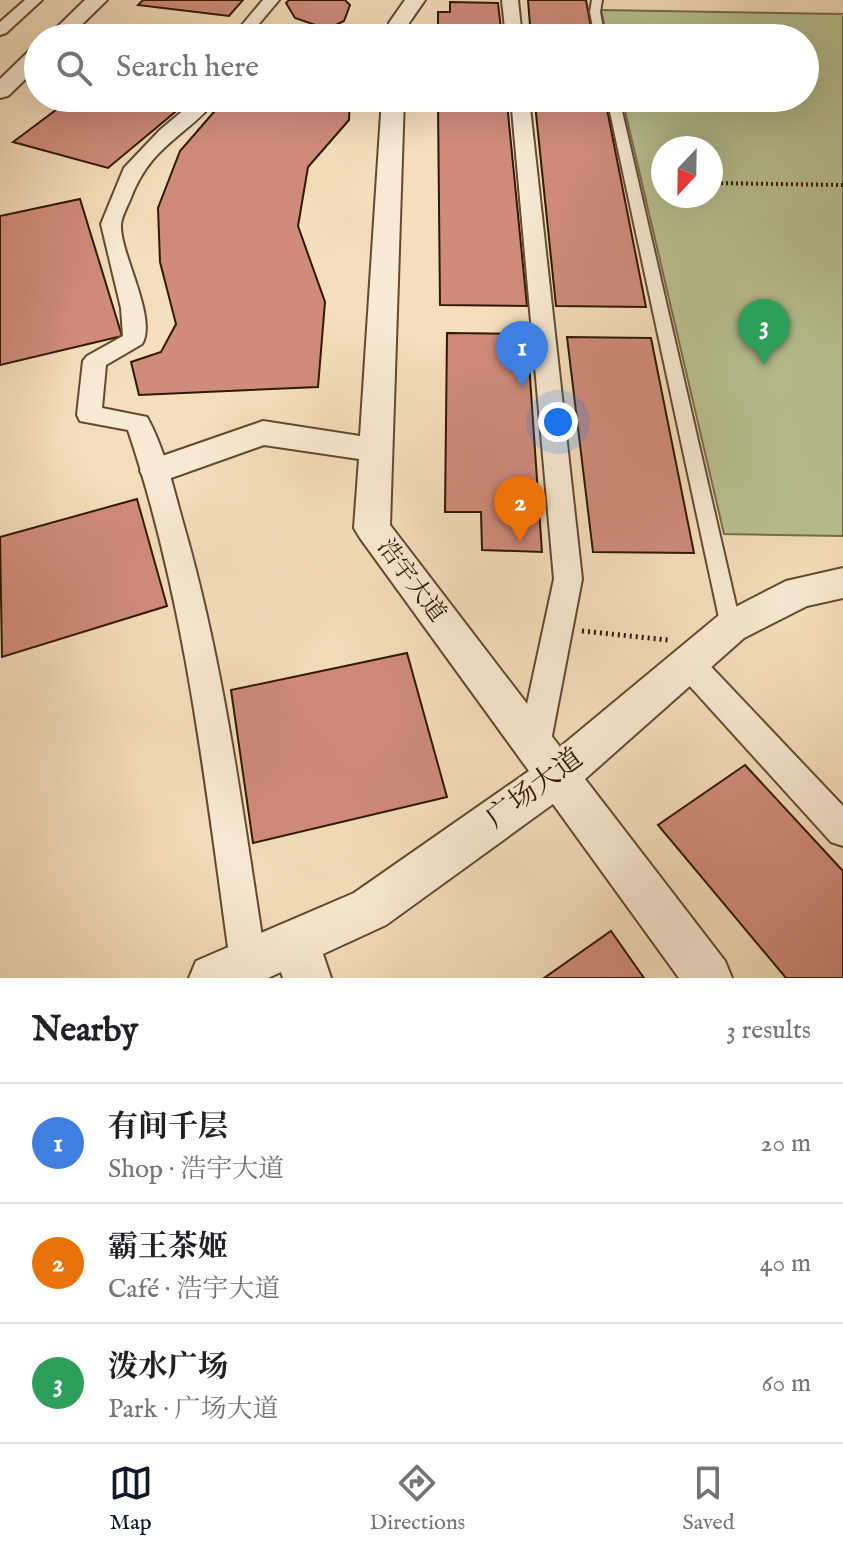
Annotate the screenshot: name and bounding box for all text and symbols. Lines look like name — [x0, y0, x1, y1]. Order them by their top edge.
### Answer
search box — [24, 24, 819, 112]
icon: search — [52, 46, 96, 90]
text: Search here — [116, 49, 259, 87]
north arrow — [651, 136, 723, 208]
pin: 3 — [738, 299, 790, 365]
pin: 1 — [496, 321, 548, 387]
your location — [538, 402, 578, 442]
pin: 2 — [494, 476, 546, 542]
street label: 浩宇大道 — [370, 533, 452, 629]
street label: 广场大道 — [480, 741, 590, 837]
text: Nearby — [32, 1009, 138, 1052]
text: 3 results — [726, 1014, 811, 1047]
text: 有间千层 — [108, 1109, 228, 1147]
text: 1 — [53, 1127, 63, 1160]
text: 20 m — [760, 1127, 811, 1160]
text: Shop · 浩宇大道 — [108, 1153, 284, 1186]
text: 霸王茶姬 — [108, 1229, 228, 1267]
text: 2 — [52, 1247, 64, 1280]
text: 40 m — [760, 1247, 811, 1280]
text: Café · 浩宇大道 — [108, 1273, 280, 1306]
text: 泼水广场 — [108, 1349, 228, 1387]
text: 3 — [53, 1367, 63, 1400]
text: 60 m — [762, 1367, 811, 1400]
text: Park · 广场大道 — [108, 1393, 279, 1426]
tab: Map — [109, 1461, 153, 1537]
tab: Directions — [370, 1461, 465, 1537]
tab: Saved — [682, 1461, 734, 1537]

